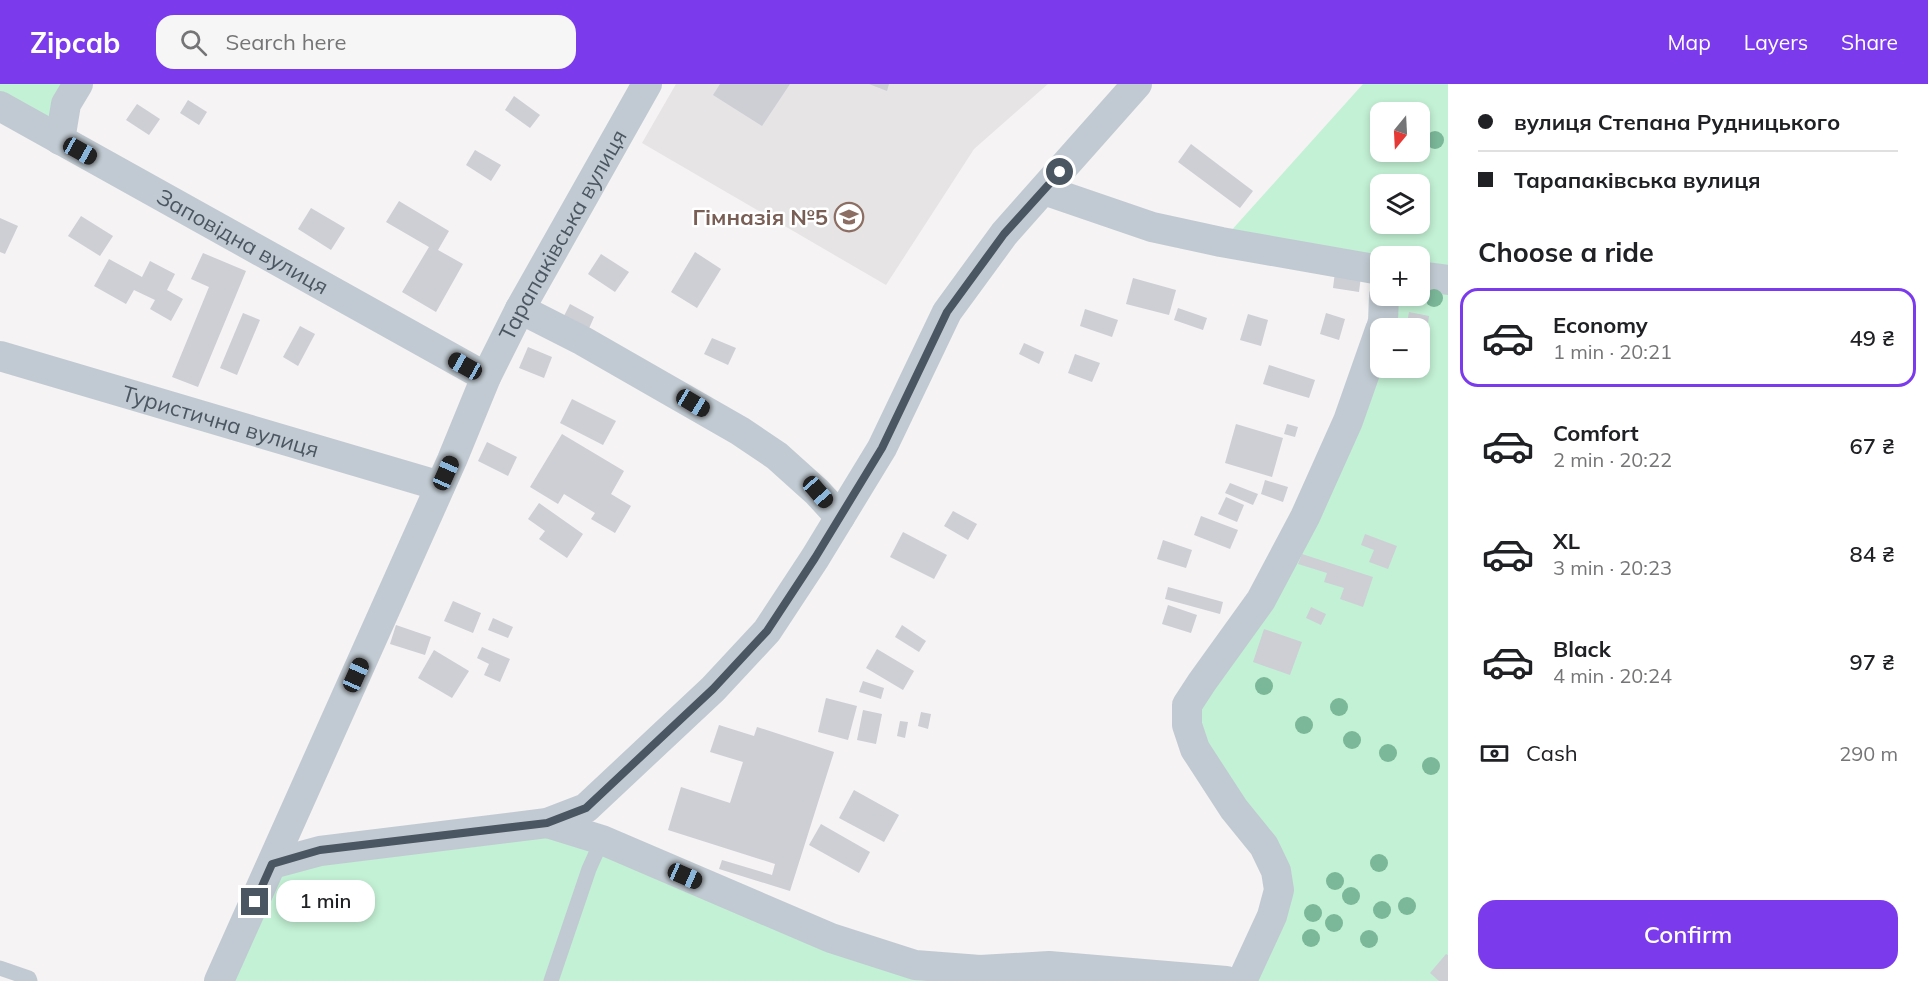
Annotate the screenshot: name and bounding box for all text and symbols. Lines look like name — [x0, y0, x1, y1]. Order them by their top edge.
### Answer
search box — [156, 15, 576, 69]
text: Zipcab — [30, 25, 120, 60]
icon: search — [177, 26, 210, 59]
text: Search here — [225, 28, 346, 56]
text: Map — [1668, 29, 1711, 55]
text: Layers — [1744, 29, 1808, 55]
text: Share — [1841, 29, 1898, 55]
north arrow — [1370, 102, 1430, 162]
map controls — [1370, 102, 1430, 378]
text: вулиця Степана Рудницького — [1514, 108, 1840, 136]
street label: Тарапаківська вулиця — [493, 124, 633, 345]
car — [60, 134, 100, 168]
route start — [1046, 158, 1073, 185]
text: Тарапаківська вулиця — [1514, 166, 1761, 194]
button: layers — [1370, 174, 1430, 234]
street label: Заповідна вулиця — [152, 182, 334, 300]
school or university icon: Гімназія №5 — [833, 201, 865, 233]
place label: Гімназія №5 — [692, 203, 828, 231]
text: Choose a ride — [1478, 235, 1654, 269]
button: + — [1370, 246, 1430, 306]
icon: car — [1481, 311, 1535, 365]
text: Economy — [1553, 311, 1648, 339]
button: − — [1370, 318, 1430, 378]
text: 49 ₴ — [1850, 324, 1895, 352]
text: 1 min · 20:21 — [1553, 339, 1672, 364]
car — [445, 349, 485, 383]
street label: Туристична вулиця — [119, 379, 322, 464]
car — [673, 386, 713, 420]
icon: car — [1481, 419, 1535, 473]
text: Comfort — [1553, 419, 1639, 447]
text: 67 ₴ — [1850, 432, 1895, 460]
text: 2 min · 20:22 — [1553, 447, 1672, 472]
car — [430, 453, 462, 493]
car — [799, 473, 837, 511]
icon: car — [1481, 527, 1535, 581]
text: XL — [1553, 527, 1580, 555]
text: 84 ₴ — [1850, 540, 1895, 568]
text: 3 min · 20:23 — [1553, 555, 1672, 580]
icon: car — [1481, 635, 1535, 689]
text: Black — [1553, 635, 1611, 663]
text: 97 ₴ — [1850, 648, 1895, 676]
car — [340, 655, 372, 695]
text: 4 min · 20:24 — [1553, 663, 1672, 688]
icon: cash — [1478, 737, 1511, 770]
text: Cash — [1526, 739, 1578, 767]
text: 290 m — [1839, 741, 1898, 766]
car — [665, 860, 705, 892]
callout: 1 min — [276, 881, 375, 923]
route end — [241, 888, 268, 915]
text: 1 min — [300, 888, 351, 913]
button: Confirm — [1478, 900, 1898, 969]

